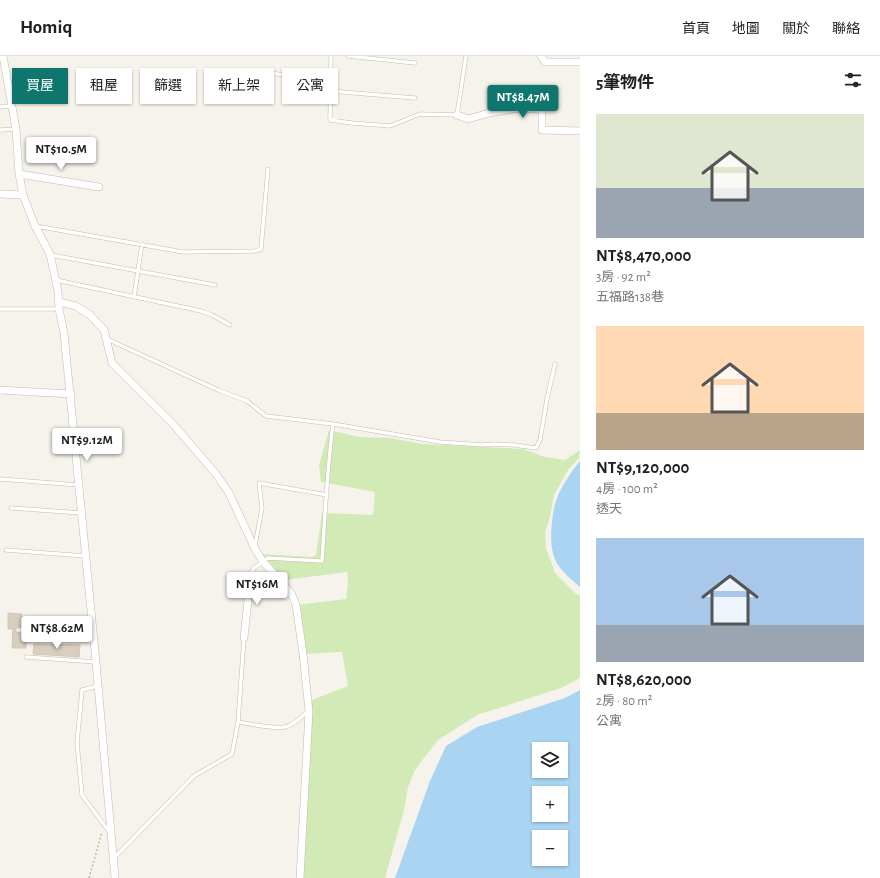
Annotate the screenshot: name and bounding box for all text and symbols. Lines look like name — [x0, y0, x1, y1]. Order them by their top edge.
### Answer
text: Homiq — [20, 18, 72, 37]
text: 首頁 — [682, 22, 710, 36]
text: 地圖 — [732, 22, 760, 36]
text: 關於 — [782, 22, 810, 36]
text: 聯絡 — [832, 22, 860, 36]
chip: 買屋 — [12, 68, 68, 104]
chip: 租屋 — [76, 68, 132, 104]
chip: 篩選 — [140, 68, 196, 104]
chip: 新上架 — [204, 68, 274, 104]
chip: 公寓 — [282, 68, 338, 104]
icon: filters — [842, 69, 864, 91]
text: 5筆物件 — [596, 74, 654, 91]
pin: NT$8.47M — [482, 85, 564, 119]
text: NT$8.47M — [496, 91, 550, 104]
pin: NT$10.5M — [20, 137, 102, 171]
icon: home — [694, 140, 766, 212]
text: NT$10.5M — [35, 143, 87, 156]
text: NT$8,470,000 — [596, 247, 691, 264]
text: 3房 · 92 m² — [596, 271, 651, 284]
text: 五福路138巷 — [596, 291, 664, 304]
icon: home — [694, 352, 766, 424]
pin: NT$9.12M — [46, 428, 128, 462]
text: NT$9.12M — [61, 434, 113, 447]
text: NT$9,120,000 — [596, 459, 689, 476]
text: 4房 · 100 m² — [596, 483, 658, 496]
text: 透天 — [596, 503, 622, 516]
icon: home — [694, 564, 766, 636]
pin: NT$16M — [224, 572, 290, 606]
text: NT$16M — [236, 578, 278, 591]
pin: NT$8.62M — [16, 616, 98, 650]
text: NT$8.62M — [30, 622, 84, 635]
text: NT$8,620,000 — [596, 671, 692, 688]
text: 2房 · 80 m² — [596, 695, 652, 708]
text: 公寓 — [596, 715, 622, 728]
map controls — [532, 742, 568, 866]
button: layers — [532, 742, 568, 778]
button: + — [532, 786, 568, 822]
button: − — [532, 830, 568, 866]

